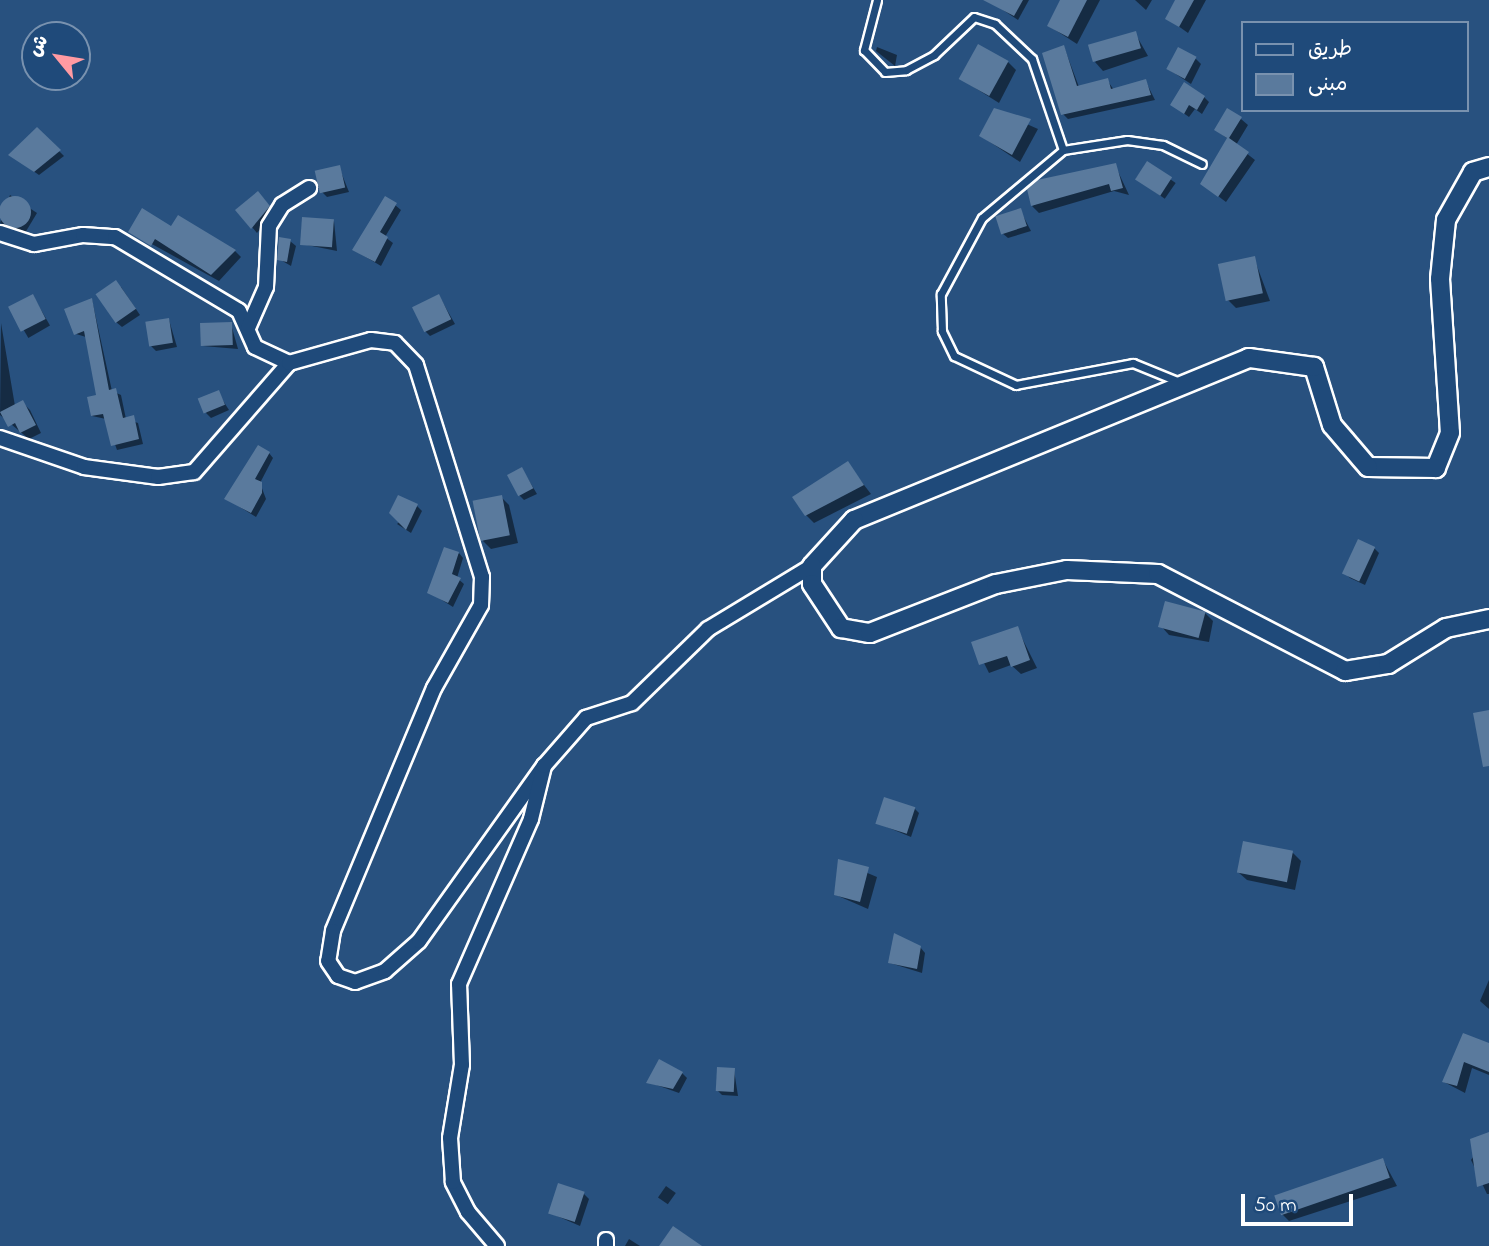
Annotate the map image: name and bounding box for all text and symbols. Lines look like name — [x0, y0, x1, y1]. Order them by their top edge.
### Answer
north arrow — [21, 21, 91, 91]
legend — [1240, 21, 1468, 112]
text: ش — [22, 30, 56, 62]
text: طريق — [1308, 35, 1352, 65]
text: مبنى — [1308, 70, 1347, 100]
scale bar — [1244, 1180, 1356, 1224]
text: 50 m — [1254, 1191, 1297, 1221]

